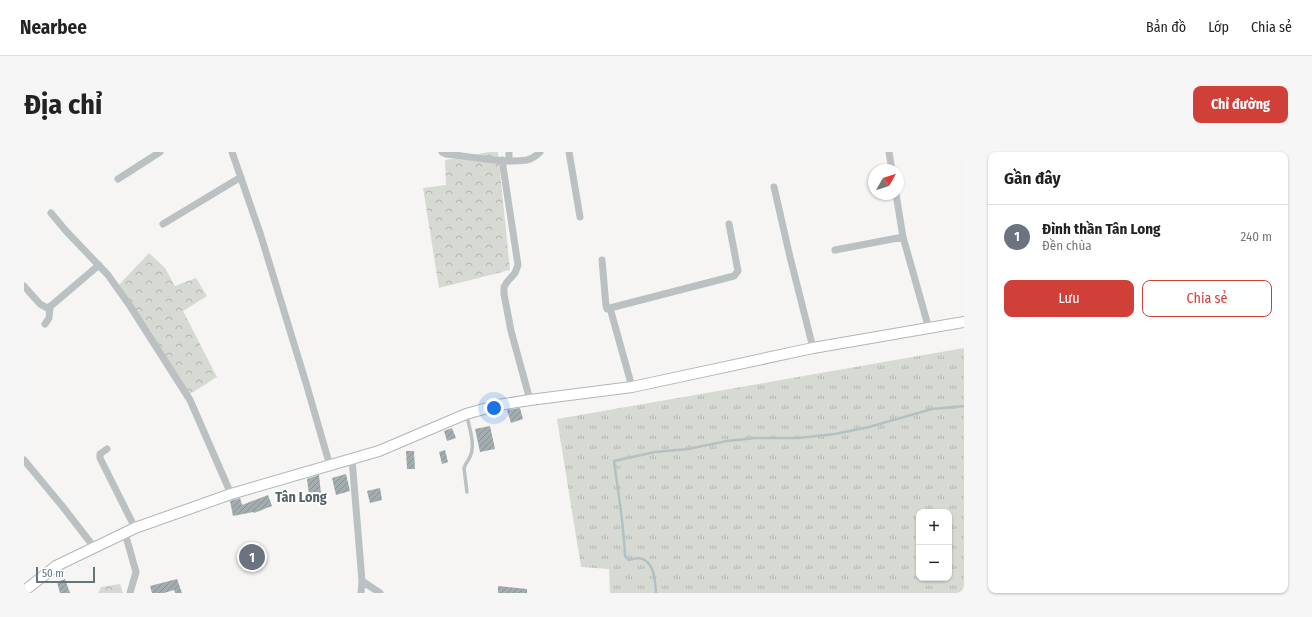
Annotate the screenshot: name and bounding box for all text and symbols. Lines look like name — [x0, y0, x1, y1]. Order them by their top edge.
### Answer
text: Nearbee — [20, 16, 87, 39]
text: Bản đồ — [1146, 19, 1186, 36]
text: Lớp — [1208, 19, 1229, 36]
text: Chia sẻ — [1251, 19, 1292, 36]
button: Chỉ đường — [1193, 86, 1288, 123]
text: Địa chỉ — [24, 88, 102, 121]
north arrow — [868, 164, 904, 200]
text: Gần đây — [1004, 168, 1061, 189]
text: Đình thần Tân Long — [1042, 220, 1161, 238]
text: 1 — [1014, 229, 1020, 244]
text: 240 m — [1240, 229, 1272, 244]
text: Đền chùa — [1042, 238, 1092, 253]
button: Lưu — [1004, 280, 1134, 317]
button: Chia sẻ — [1142, 280, 1272, 317]
your location — [484, 398, 504, 418]
district label: Tân Long — [275, 489, 327, 506]
map controls — [916, 509, 952, 581]
button: + — [916, 509, 952, 545]
pin: 1 — [239, 542, 265, 572]
button: − — [916, 545, 952, 581]
scale bar — [36, 565, 95, 584]
text: 50 m — [42, 567, 64, 580]

